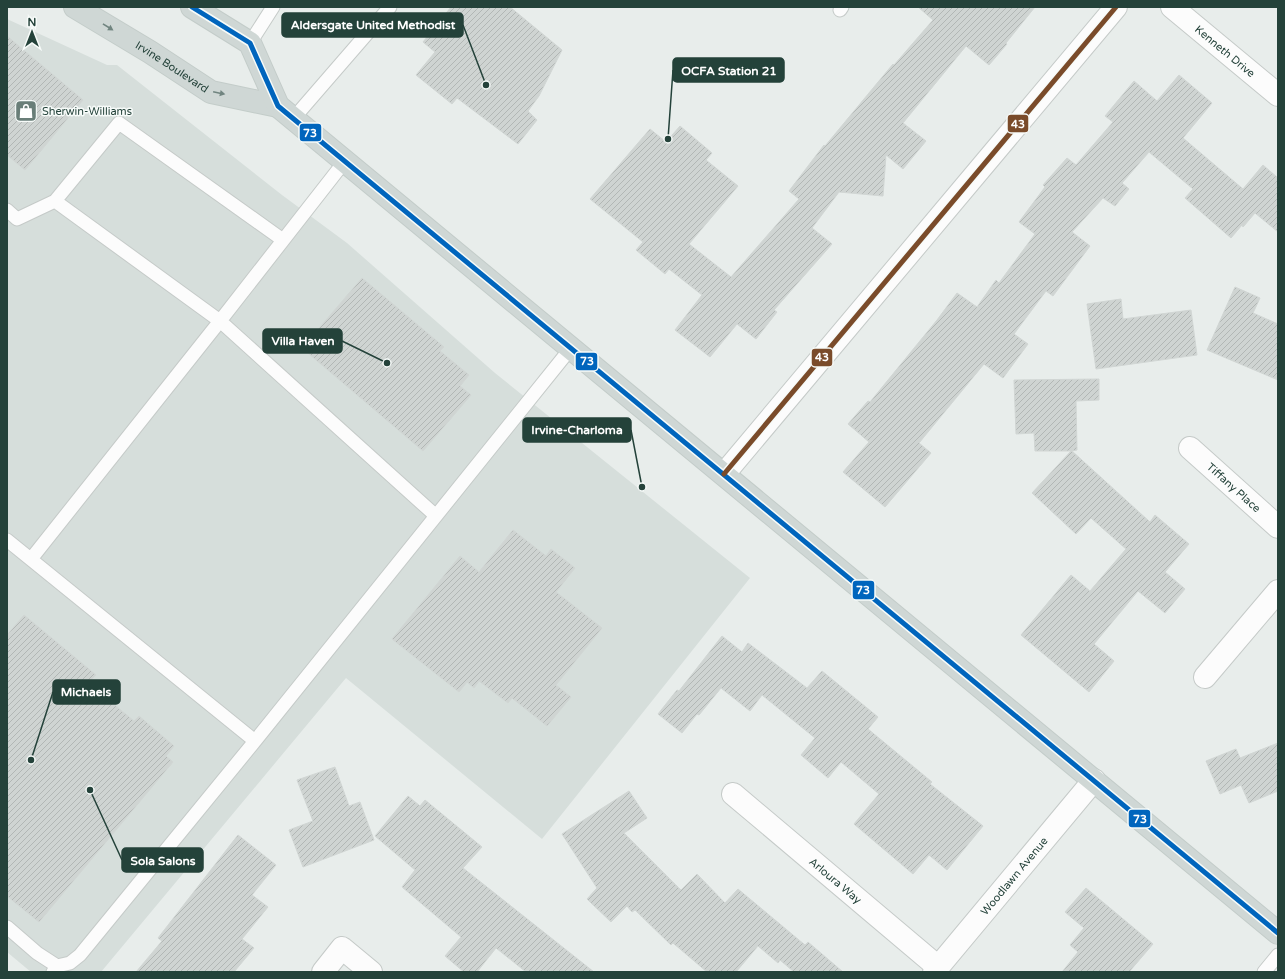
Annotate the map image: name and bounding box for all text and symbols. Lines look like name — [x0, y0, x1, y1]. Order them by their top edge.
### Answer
north arrow — [12, 12, 52, 52]
callout: Aldersgate United Methodist — [282, 13, 463, 37]
text: N — [28, 16, 36, 29]
text: Aldersgate United Methodist — [291, 18, 456, 33]
street label: Kenneth Drive — [1192, 22, 1258, 80]
one-way arrow — [103, 23, 113, 31]
street label: Irvine Boulevard — [133, 38, 211, 95]
callout: OCFA Station 21 — [673, 58, 784, 82]
text: OCFA Station 21 — [681, 64, 777, 78]
one-way arrow — [213, 91, 226, 97]
shop icon: Sherwin-Williams — [13, 98, 39, 124]
place label: Sherwin-Williams — [42, 105, 132, 118]
line badge: 43 — [1007, 114, 1029, 133]
text: 43 — [1011, 118, 1025, 131]
line badge: 73 — [299, 123, 322, 142]
text: 73 — [303, 127, 317, 140]
callout: Villa Haven — [263, 329, 342, 353]
text: Villa Haven — [271, 334, 335, 348]
line badge: 43 — [811, 348, 833, 367]
text: 43 — [815, 351, 829, 364]
line badge: 73 — [575, 352, 598, 371]
text: 73 — [580, 355, 594, 368]
callout: Irvine-Charloma — [523, 418, 631, 442]
text: Irvine-Charloma — [531, 423, 623, 437]
street label: Tiffany Place — [1204, 460, 1263, 515]
line badge: 73 — [852, 580, 875, 600]
text: 73 — [856, 584, 870, 597]
callout: Michaels — [53, 680, 120, 704]
text: Michaels — [61, 685, 111, 699]
line badge: 73 — [1128, 809, 1151, 828]
text: 73 — [1133, 813, 1147, 826]
street label: Woodlawn Avenue — [978, 834, 1050, 918]
callout: Sola Salons — [122, 848, 203, 872]
text: Sola Salons — [130, 854, 196, 868]
street label: Arloura Way — [807, 855, 864, 906]

